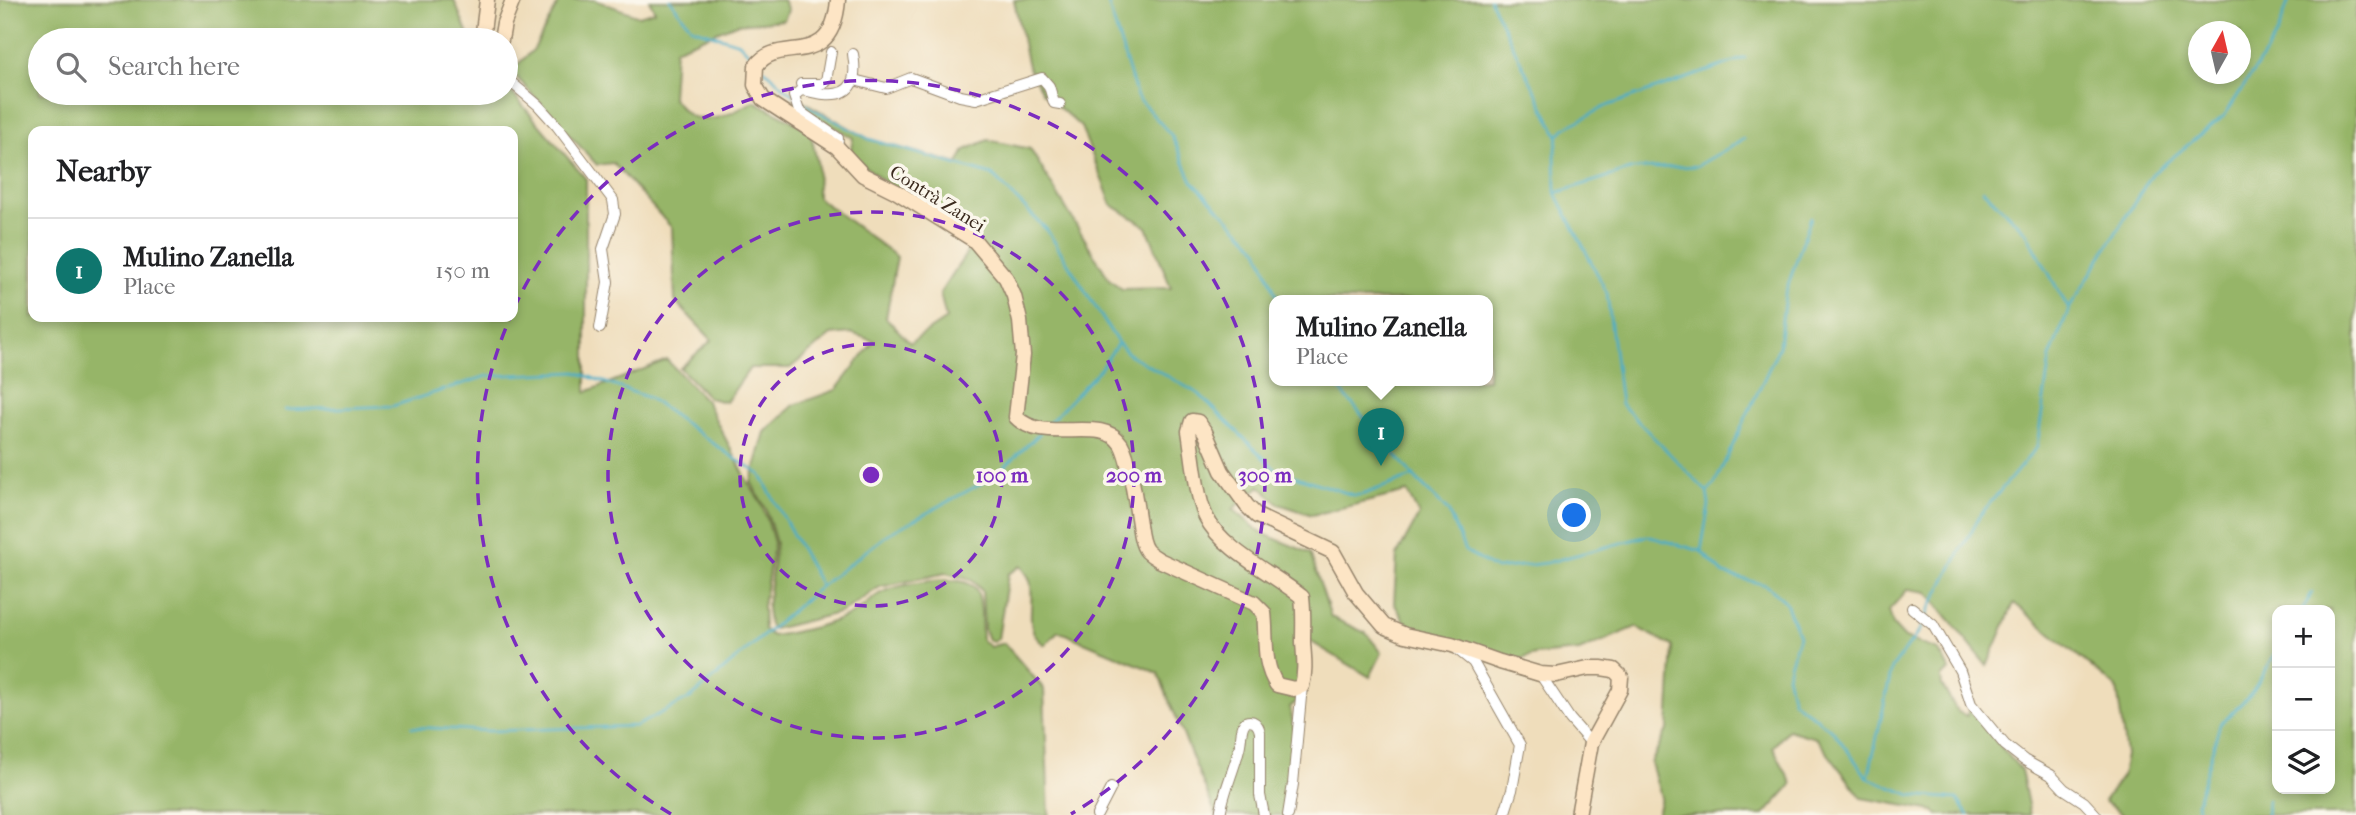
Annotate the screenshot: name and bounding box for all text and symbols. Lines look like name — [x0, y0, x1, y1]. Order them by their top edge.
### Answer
north arrow — [2188, 21, 2251, 84]
search box — [28, 28, 518, 105]
icon: search — [52, 48, 90, 86]
text: Search here — [108, 51, 240, 82]
text: Nearby — [56, 154, 151, 189]
street label: Contrà Zanei — [886, 161, 990, 237]
text: Mulino Zanella — [123, 242, 294, 273]
text: 1 — [75, 257, 83, 284]
text: 150 m — [435, 257, 490, 284]
text: Place — [123, 273, 175, 300]
popup — [1269, 295, 1493, 386]
text: Mulino Zanella — [1296, 312, 1466, 343]
text: Place — [1296, 343, 1348, 370]
pin: 1 — [1358, 408, 1404, 466]
centre of rings — [859, 463, 883, 487]
text: 100 m — [976, 463, 1029, 487]
text: 200 m — [1106, 463, 1163, 487]
text: 300 m — [1238, 463, 1292, 487]
your location — [1557, 498, 1591, 532]
map controls — [2272, 605, 2335, 794]
button: + — [2272, 605, 2335, 668]
button: − — [2272, 668, 2335, 731]
button: layers — [2272, 731, 2335, 794]

